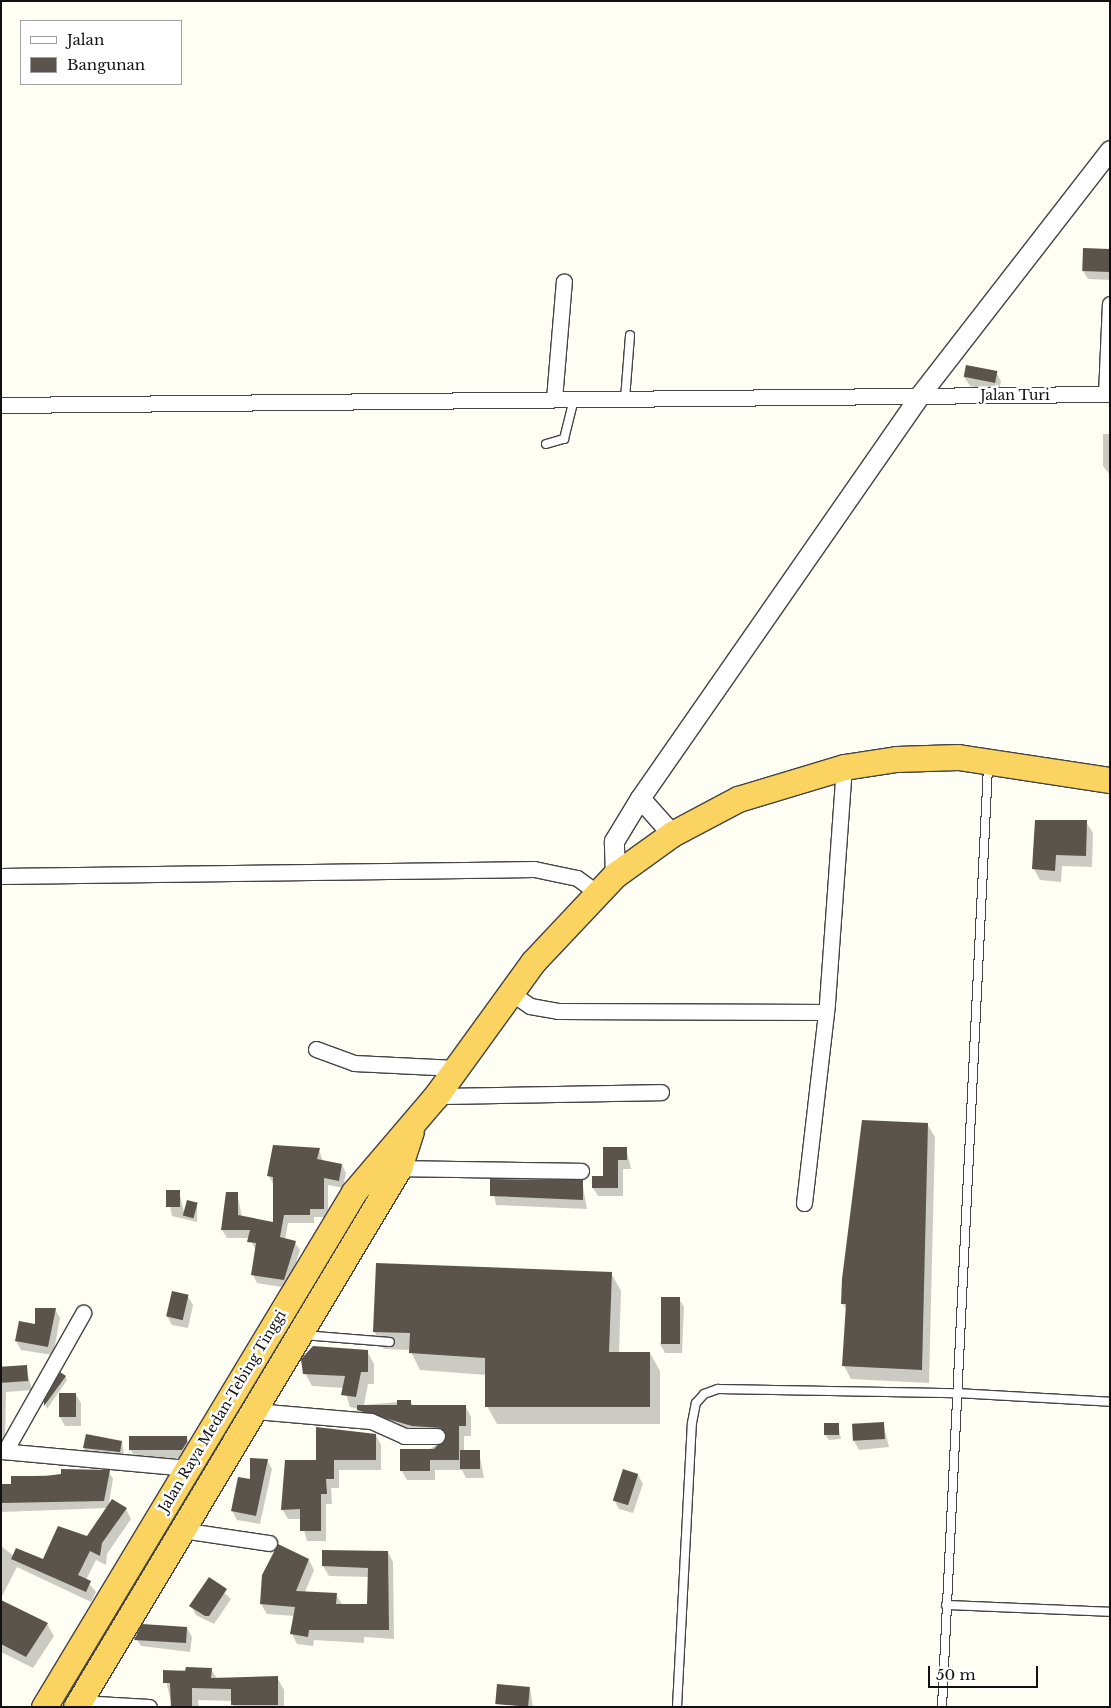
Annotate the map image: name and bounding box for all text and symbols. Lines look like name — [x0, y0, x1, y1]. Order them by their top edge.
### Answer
legend — [20, 20, 182, 85]
text: Jalan — [67, 30, 104, 49]
text: Bangunan — [67, 55, 145, 74]
street label: Jalan Turi — [980, 387, 1050, 403]
street label: Jalan Raya Medan-Tebing Tinggi — [155, 1307, 289, 1515]
scale bar — [931, 1656, 1041, 1688]
text: 50 m — [936, 1665, 976, 1684]

